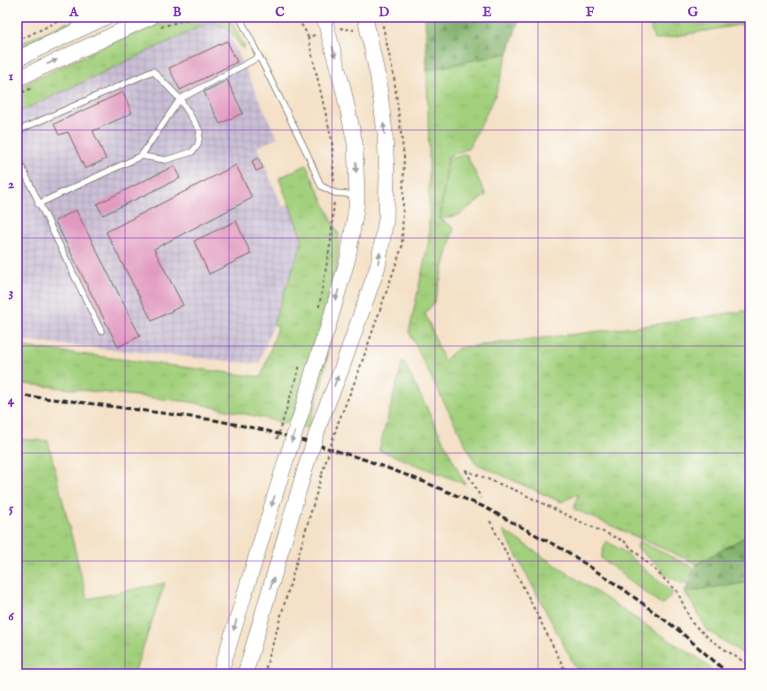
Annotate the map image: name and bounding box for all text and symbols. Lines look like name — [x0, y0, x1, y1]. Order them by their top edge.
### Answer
text: A — [69, 4, 80, 21]
text: B — [173, 4, 182, 21]
text: C — [275, 4, 285, 21]
text: D — [379, 4, 390, 21]
text: E — [482, 4, 492, 21]
text: F — [586, 4, 595, 21]
text: G — [688, 4, 699, 21]
one-way arrow — [331, 46, 337, 59]
one-way arrow — [47, 59, 58, 65]
text: 1 — [9, 68, 14, 85]
one-way arrow — [381, 123, 387, 135]
one-way arrow — [353, 161, 359, 174]
text: 2 — [8, 176, 14, 193]
one-way arrow — [376, 252, 382, 264]
text: 3 — [9, 284, 14, 301]
one-way arrow — [334, 289, 340, 302]
one-way arrow — [334, 375, 340, 387]
text: 4 — [8, 392, 15, 409]
one-way arrow — [290, 431, 296, 443]
one-way arrow — [270, 495, 276, 507]
text: 5 — [9, 500, 14, 517]
one-way arrow — [269, 577, 275, 589]
text: 6 — [8, 608, 14, 625]
one-way arrow — [232, 619, 238, 631]

